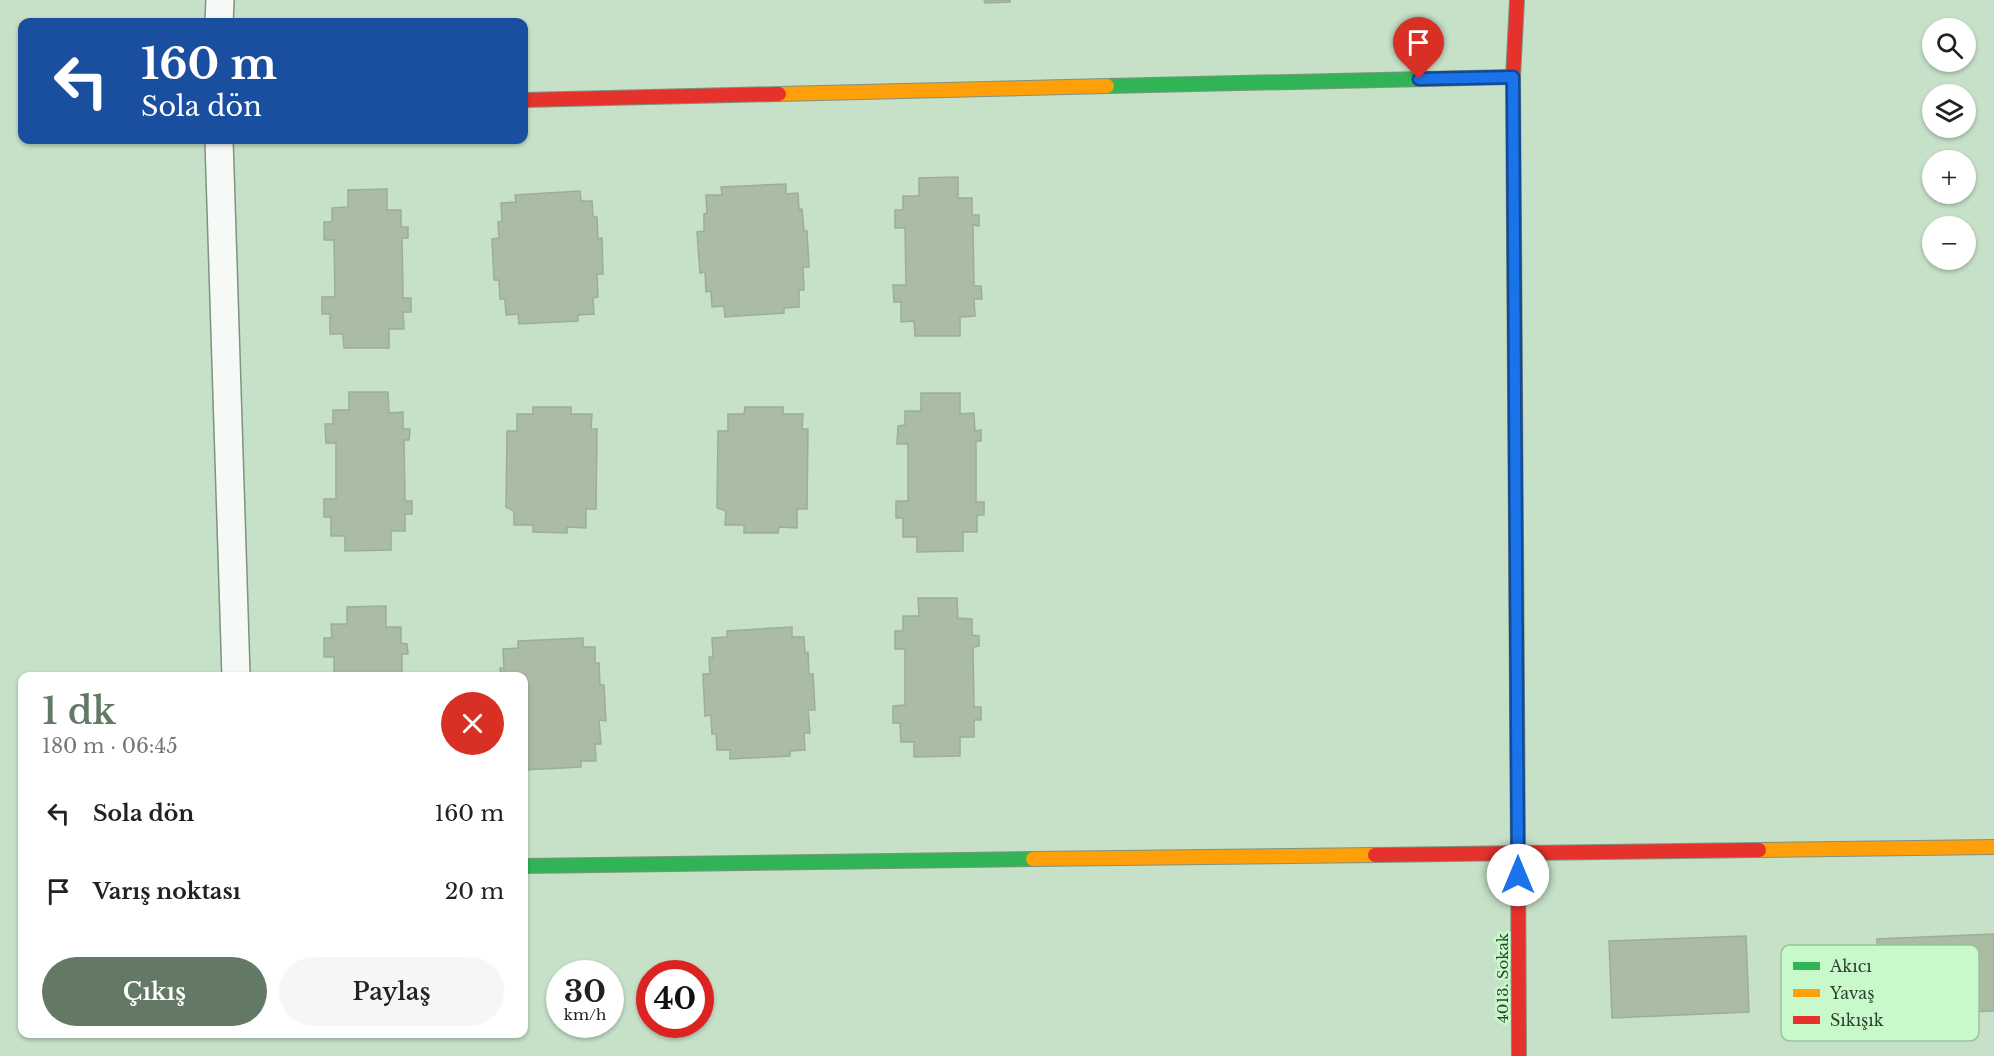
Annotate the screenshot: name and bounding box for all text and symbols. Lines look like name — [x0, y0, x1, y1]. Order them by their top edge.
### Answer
pin — [1393, 17, 1444, 79]
map controls — [1922, 18, 1976, 270]
button: search — [1922, 18, 1976, 72]
icon: arrive — [1402, 26, 1435, 59]
text: 160 m — [141, 38, 277, 90]
icon: left — [42, 42, 120, 120]
button: layers — [1922, 84, 1976, 138]
text: Sola dön — [141, 90, 262, 123]
button: + — [1922, 150, 1976, 204]
button: − — [1922, 216, 1976, 270]
text: 1 dk — [42, 689, 116, 734]
button: close — [441, 692, 504, 755]
text: 180 m · 06:45 — [42, 734, 178, 758]
icon: left — [42, 797, 75, 830]
text: Sola dön — [93, 800, 194, 827]
text: 160 m — [434, 800, 504, 827]
position arrow — [1486, 843, 1550, 907]
icon: arrive — [42, 875, 75, 908]
text: Varış noktası — [93, 878, 241, 905]
text: 20 m — [445, 878, 504, 905]
street label: 4013. Sokak — [1493, 932, 1512, 1023]
legend — [1781, 945, 1979, 1041]
text: Akıcı — [1829, 956, 1872, 976]
button: Çıkış — [42, 957, 267, 1026]
button: Paylaş — [279, 957, 504, 1026]
speed limit sign: 40 — [636, 960, 714, 1038]
text: 30 — [564, 973, 606, 1010]
text: Yavaş — [1829, 983, 1874, 1003]
text: km/h — [564, 1005, 606, 1024]
text: Sıkışık — [1830, 1010, 1884, 1030]

